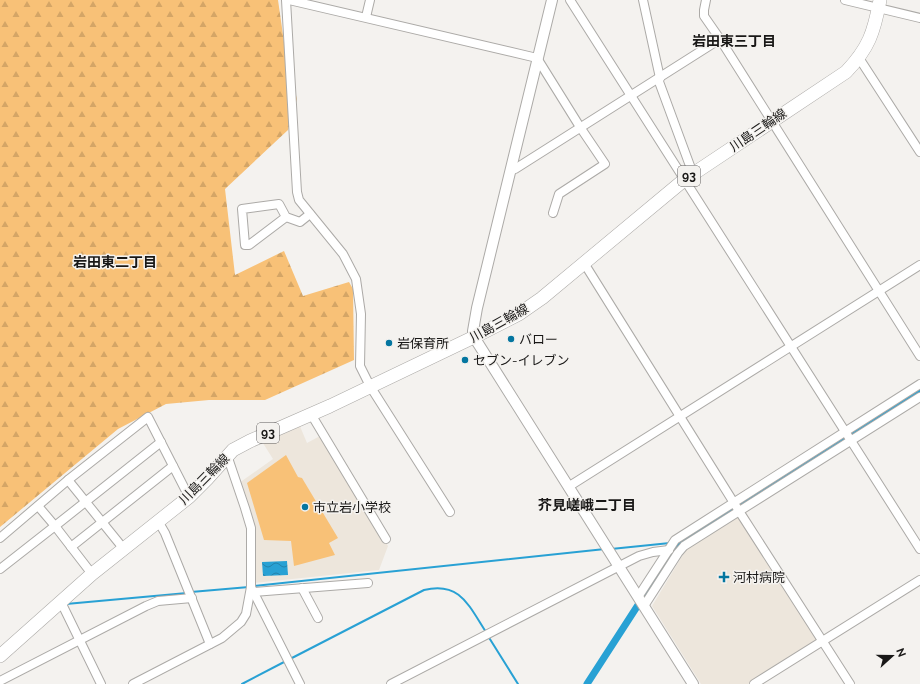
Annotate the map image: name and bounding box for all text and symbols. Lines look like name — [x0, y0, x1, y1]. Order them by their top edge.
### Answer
district label: 岩田東三丁目 — [692, 33, 776, 49]
street label: 川島三輪線 — [727, 106, 789, 154]
road number: 93 — [678, 166, 700, 186]
district label: 岩田東二丁目 — [73, 254, 157, 270]
street label: 川島三輪線 — [467, 301, 531, 345]
place label: バロー — [519, 332, 558, 347]
marker: バロー — [506, 334, 516, 344]
place label: 岩保育所 — [397, 336, 449, 351]
marker: 岩保育所 — [384, 338, 394, 348]
place label: セブン-イレブン — [473, 353, 570, 368]
marker: セブン-イレブン — [460, 355, 470, 365]
road number: 93 — [257, 423, 279, 443]
street label: 川島三輪線 — [176, 451, 232, 507]
district label: 芥見嵯峨二丁目 — [538, 497, 636, 513]
place label: 市立岩小学校 — [313, 500, 391, 515]
marker: 市立岩小学校 — [300, 502, 310, 512]
place label: 河村病院 — [733, 570, 785, 585]
marker: 河村病院 — [718, 571, 730, 583]
north arrow — [872, 636, 912, 676]
text: N — [893, 646, 908, 659]

